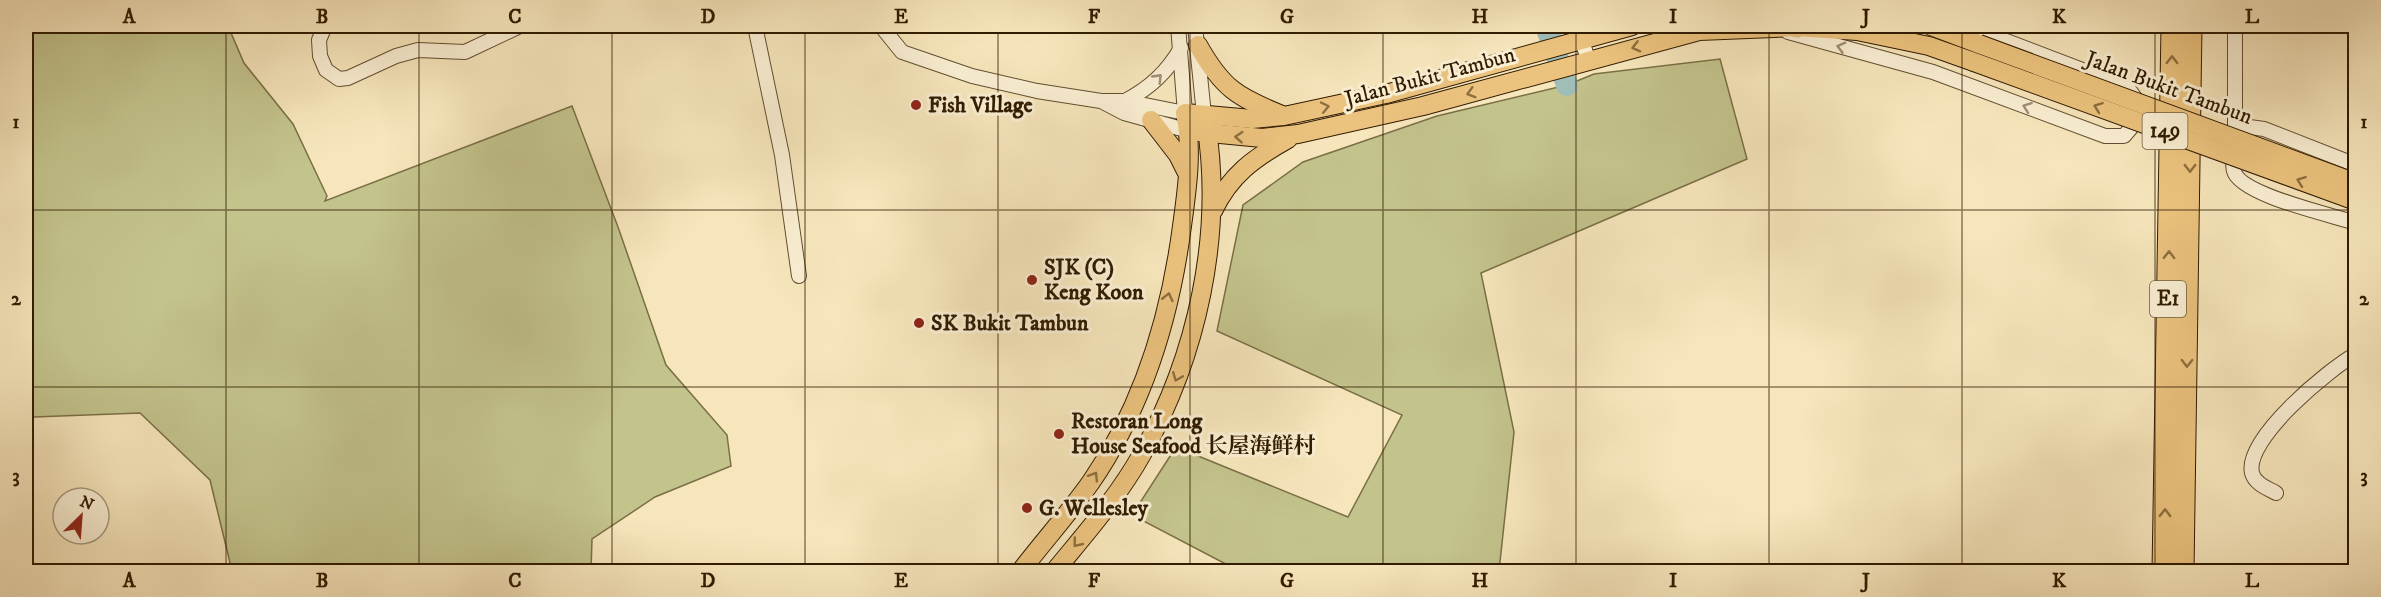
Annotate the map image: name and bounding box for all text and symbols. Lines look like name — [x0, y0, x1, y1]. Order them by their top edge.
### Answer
text: A — [122, 5, 137, 30]
text: B — [316, 5, 328, 30]
text: C — [508, 5, 522, 30]
text: D — [701, 5, 716, 30]
text: E — [894, 5, 908, 30]
text: F — [1088, 5, 1101, 30]
text: G — [1280, 5, 1294, 30]
text: H — [1472, 5, 1489, 30]
text: I — [1669, 5, 1677, 30]
text: J — [1860, 5, 1870, 30]
text: K — [2052, 5, 2067, 30]
text: L — [2245, 5, 2260, 30]
one-way arrow — [1631, 40, 1642, 52]
street label: Jalan Bukit Tambun — [1340, 41, 1519, 113]
one-way arrow — [1836, 41, 1846, 54]
street label: Jalan Bukit Tambun — [2080, 45, 2257, 131]
one-way arrow — [2166, 56, 2178, 65]
one-way arrow — [1150, 75, 1161, 86]
one-way arrow — [1466, 86, 1476, 98]
place label: Fish Village — [928, 92, 1033, 119]
marker: Fish Village — [909, 98, 923, 112]
one-way arrow — [1319, 101, 1329, 114]
one-way arrow — [2022, 101, 2032, 114]
one-way arrow — [2093, 101, 2103, 114]
text: 1 — [12, 110, 20, 135]
text: 1 — [2360, 110, 2368, 135]
road number: 149 — [2142, 113, 2188, 149]
one-way arrow — [1234, 131, 1243, 144]
one-way arrow — [2184, 163, 2196, 172]
one-way arrow — [2296, 175, 2306, 188]
one-way arrow — [2163, 251, 2175, 260]
place label: SJK (C) Keng Koon — [1044, 254, 1144, 306]
marker: SJK (C) Keng Koon — [1025, 273, 1039, 287]
road number: E1 — [2150, 281, 2186, 317]
text: 2 — [11, 287, 22, 312]
text: 2 — [2359, 287, 2370, 312]
one-way arrow — [1161, 292, 1174, 302]
place label: SK Bukit Tambun — [931, 310, 1089, 337]
marker: SK Bukit Tambun — [912, 316, 926, 330]
one-way arrow — [2180, 358, 2193, 367]
one-way arrow — [1172, 371, 1184, 382]
place label: Restoran Long House Seafood 长屋海鲜村 — [1071, 408, 1316, 460]
marker: Restoran Long House Seafood 长屋海鲜村 — [1052, 427, 1066, 441]
text: 3 — [12, 464, 20, 489]
text: 3 — [2360, 464, 2368, 489]
one-way arrow — [1087, 472, 1099, 482]
north arrow — [51, 486, 111, 546]
text: N — [77, 491, 97, 515]
place label: G. Wellesley — [1039, 495, 1149, 522]
marker: G. Wellesley — [1020, 501, 1034, 515]
one-way arrow — [2158, 509, 2171, 518]
one-way arrow — [1074, 536, 1085, 547]
text: A — [122, 569, 137, 594]
text: B — [316, 569, 328, 594]
text: C — [508, 569, 522, 594]
text: D — [701, 569, 716, 594]
text: E — [894, 569, 908, 594]
text: F — [1088, 569, 1101, 594]
text: G — [1280, 569, 1294, 594]
text: H — [1472, 569, 1489, 594]
text: I — [1669, 569, 1677, 594]
text: J — [1860, 569, 1870, 594]
text: K — [2052, 569, 2067, 594]
text: L — [2245, 569, 2260, 594]

